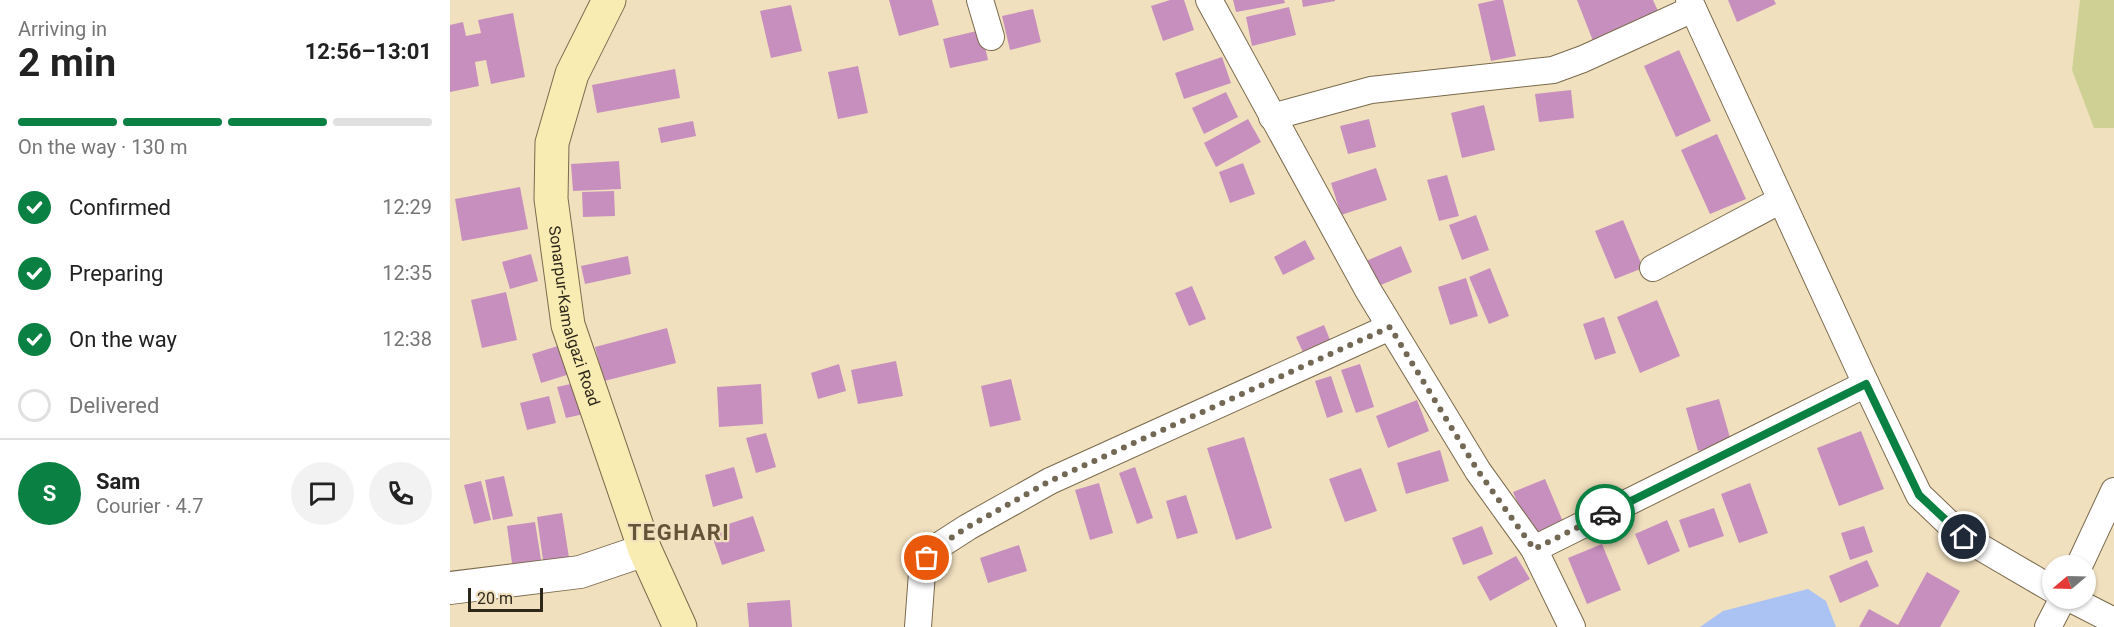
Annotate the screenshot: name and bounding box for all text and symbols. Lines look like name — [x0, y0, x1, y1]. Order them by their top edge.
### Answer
text: Arriving in — [18, 17, 107, 41]
text: 12:56–13:01 — [305, 39, 432, 64]
text: 2 min — [18, 40, 116, 86]
text: On the way · 130 m — [18, 135, 187, 159]
icon: check — [18, 191, 51, 224]
text: Confirmed — [69, 195, 171, 220]
text: 12:29 — [382, 195, 432, 219]
street label: Sonarpur-Kamalgazi Road — [545, 224, 604, 408]
icon: check — [18, 257, 51, 290]
text: Preparing — [69, 261, 163, 286]
text: 12:35 — [382, 261, 432, 285]
icon: check — [18, 323, 51, 356]
text: On the way — [69, 327, 177, 352]
text: 12:38 — [382, 327, 432, 351]
text: Delivered — [69, 393, 159, 418]
button: chat — [291, 462, 354, 525]
button: phone — [369, 462, 432, 525]
text: Sam — [96, 469, 140, 494]
text: S — [43, 481, 56, 506]
courier — [1575, 484, 1635, 544]
text: Courier · 4.7 — [96, 494, 203, 518]
icon: car — [1589, 498, 1622, 531]
pin — [1938, 511, 1989, 562]
district label: TEGHARI — [628, 520, 730, 545]
icon: home — [1947, 520, 1980, 553]
pin — [901, 532, 952, 583]
icon: bag — [910, 541, 943, 574]
north arrow — [2042, 555, 2096, 609]
map controls — [2042, 555, 2096, 609]
scale bar — [468, 585, 543, 612]
text: 20 m — [477, 589, 513, 608]

